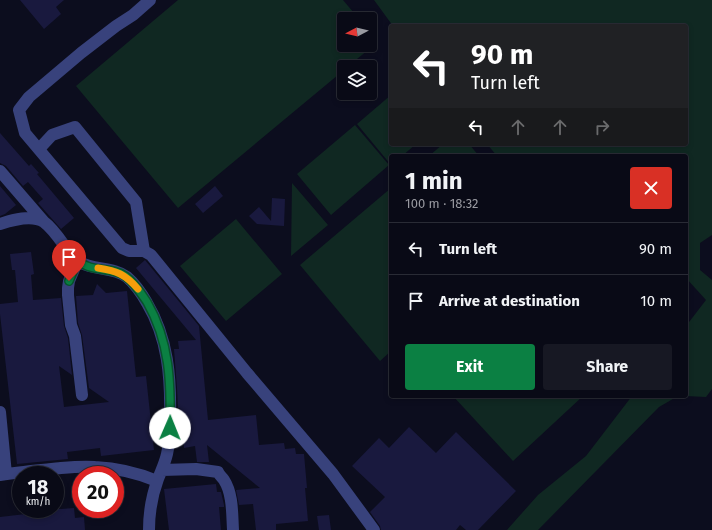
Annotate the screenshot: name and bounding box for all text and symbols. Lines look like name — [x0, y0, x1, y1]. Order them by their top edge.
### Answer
north arrow — [337, 12, 377, 52]
map controls — [337, 12, 377, 100]
text: 90 m — [471, 38, 533, 71]
icon: left — [405, 40, 457, 92]
button: layers — [337, 60, 377, 100]
text: Turn left — [471, 72, 540, 94]
icon: left — [465, 116, 487, 138]
icon: ahead — [507, 116, 529, 138]
icon: ahead — [549, 116, 571, 138]
icon: right — [591, 116, 613, 138]
text: 1 min — [405, 167, 463, 195]
button: close — [630, 167, 672, 209]
text: 100 m · 18:32 — [405, 196, 479, 211]
icon: left — [405, 238, 427, 260]
pin — [52, 240, 86, 281]
text: Turn left — [439, 240, 497, 258]
text: 90 m — [639, 240, 672, 258]
icon: arrive — [58, 246, 80, 268]
icon: arrive — [405, 290, 427, 312]
text: Arrive at destination — [439, 292, 580, 310]
text: 10 m — [640, 292, 672, 310]
button: Exit — [405, 344, 535, 390]
button: Share — [543, 344, 672, 390]
position arrow — [149, 407, 191, 449]
speed limit sign: 20 — [72, 466, 124, 518]
text: 18 — [28, 475, 48, 499]
text: km/h — [26, 496, 50, 508]

